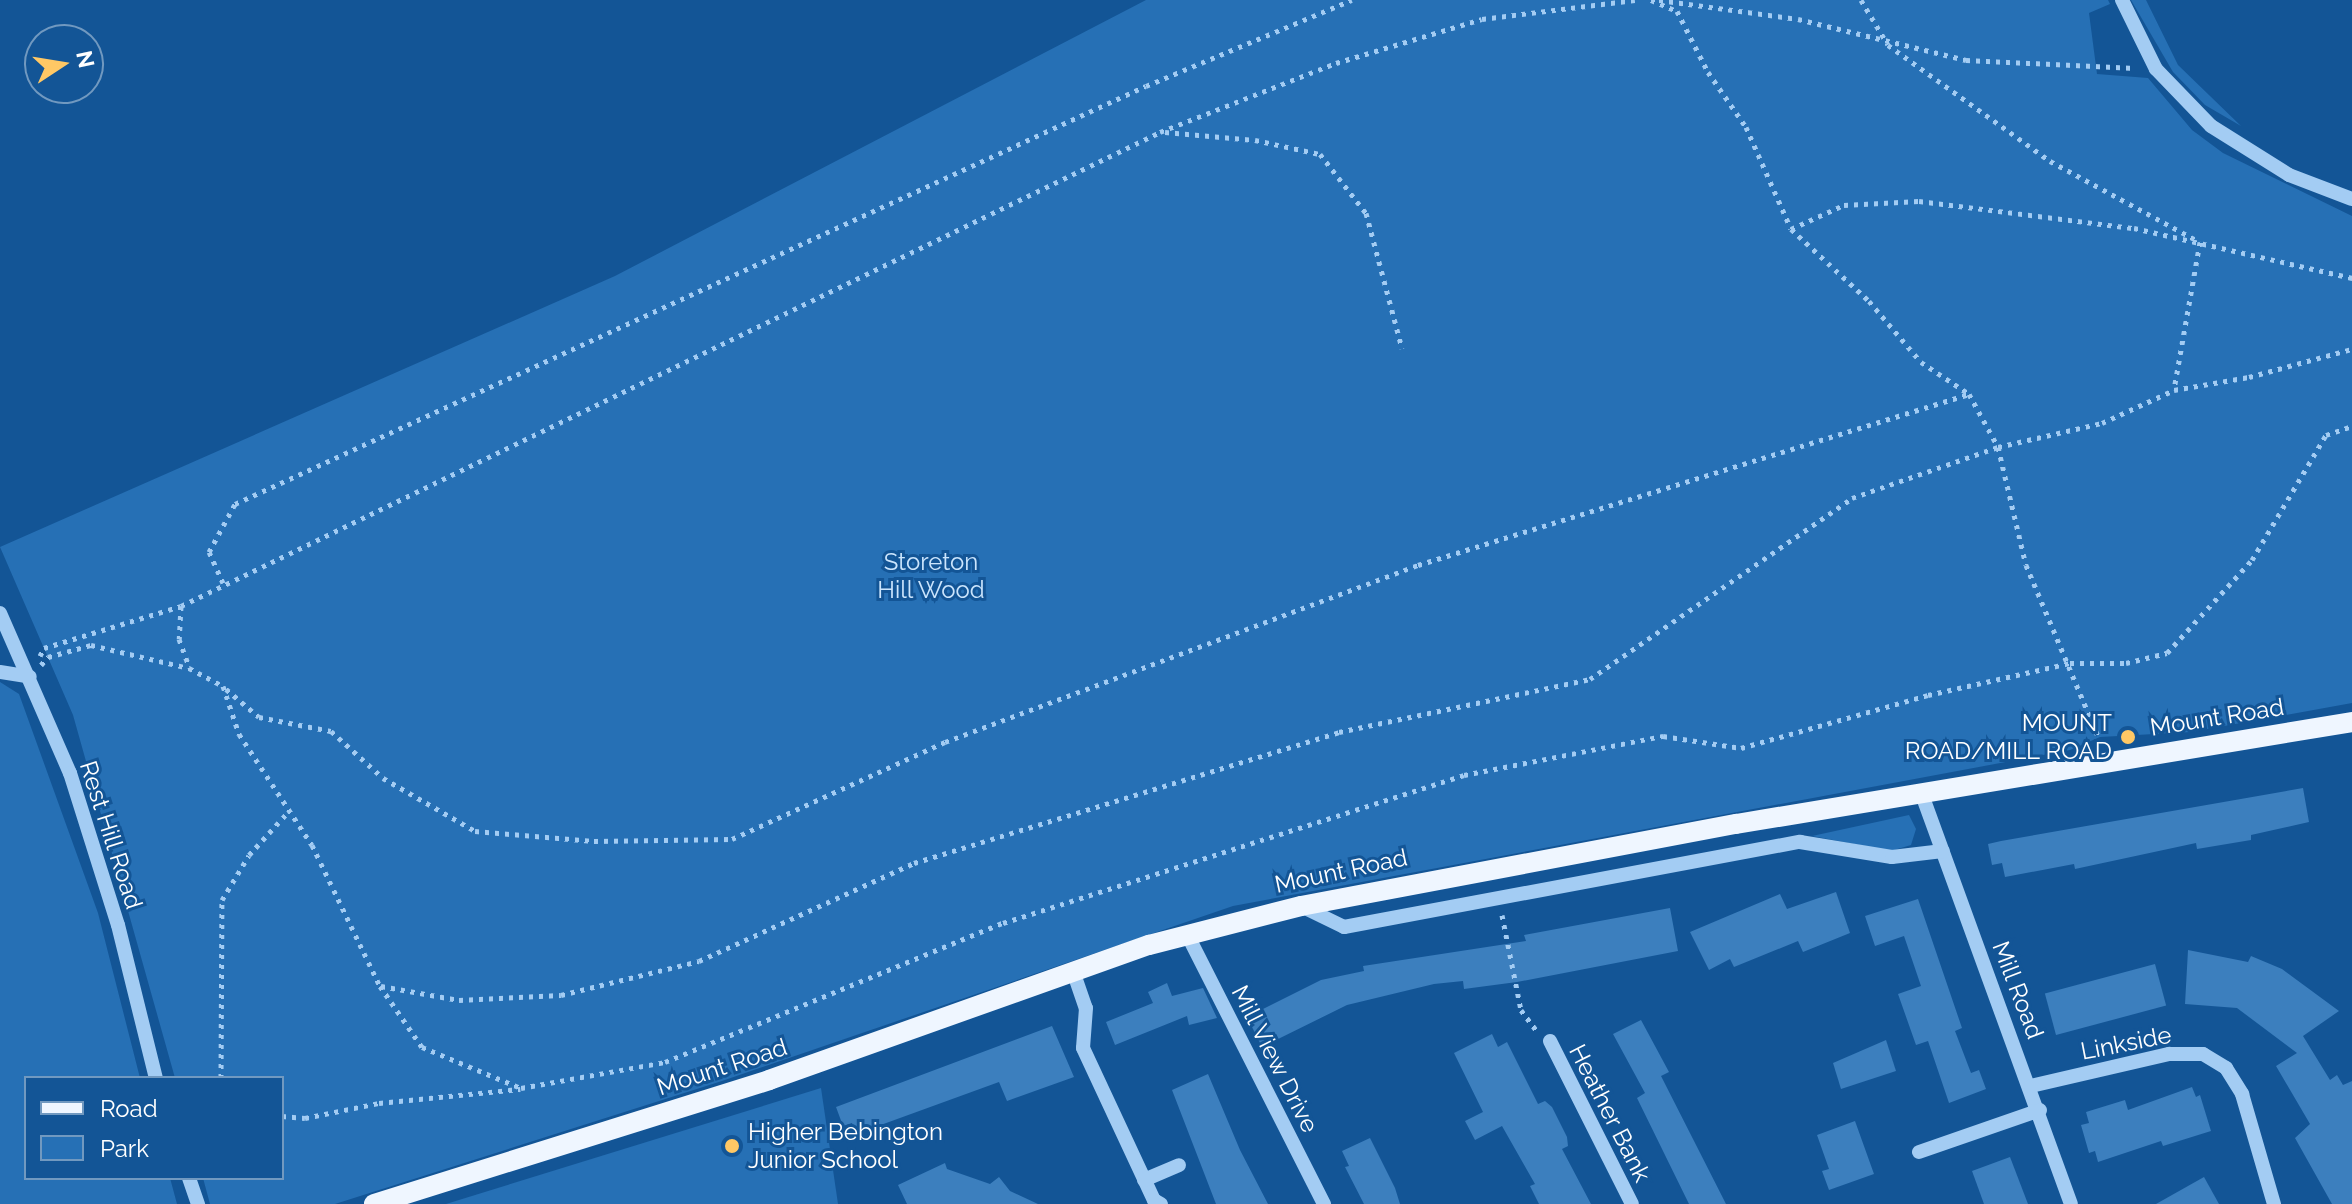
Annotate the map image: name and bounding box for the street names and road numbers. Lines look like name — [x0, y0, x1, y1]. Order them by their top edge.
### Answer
street label: Mount Road — [2148, 692, 2286, 742]
street label: Rest Hill Road — [73, 757, 149, 913]
street label: Mount Road — [1272, 843, 1410, 899]
street label: Mill Road — [1986, 937, 2050, 1043]
street label: Mill View Drive — [1225, 980, 1325, 1138]
street label: Linkside — [2078, 1020, 2174, 1066]
street label: Mount Road — [653, 1032, 791, 1102]
street label: Heather Bank — [1563, 1039, 1657, 1187]

